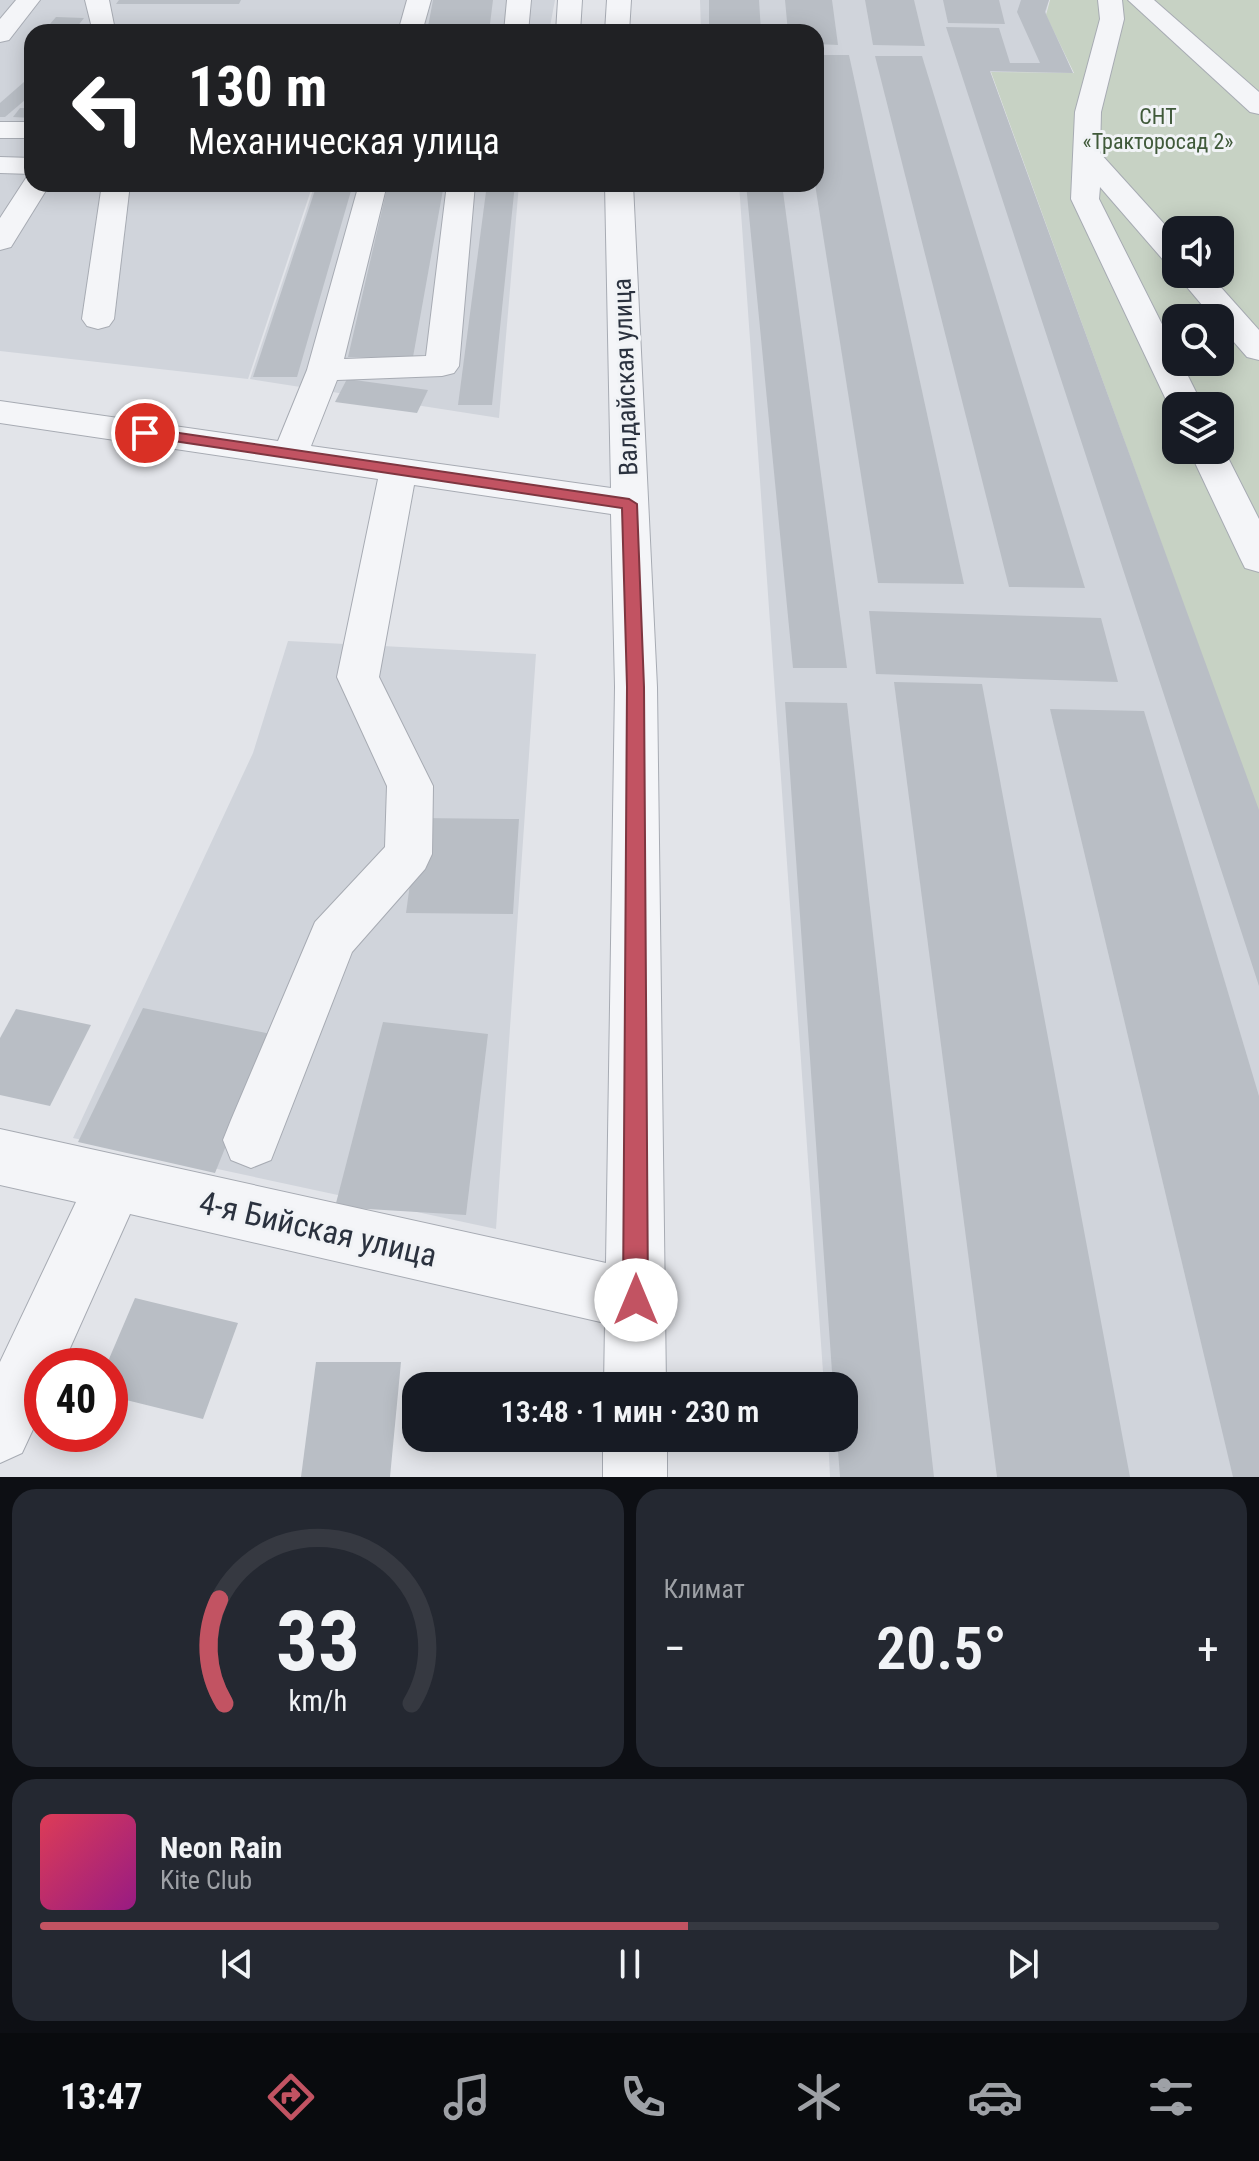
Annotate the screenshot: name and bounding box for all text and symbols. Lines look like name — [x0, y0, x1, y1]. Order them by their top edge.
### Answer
text: 130 m — [188, 54, 327, 120]
icon: left — [56, 56, 160, 160]
park label: СНТ «Тракторосад 2» — [1083, 104, 1233, 154]
text: Механическая улица — [188, 121, 500, 163]
map controls — [1162, 216, 1234, 464]
button: sound — [1162, 216, 1234, 288]
street label: Валдайская улица — [607, 278, 643, 476]
button: search — [1162, 304, 1234, 376]
button: layers — [1162, 392, 1234, 464]
pin — [111, 399, 179, 467]
icon: arrive — [123, 411, 167, 455]
street label: 4-я Бийская улица — [196, 1183, 440, 1275]
position arrow — [594, 1258, 678, 1342]
speed limit sign: 40 — [24, 1348, 128, 1452]
text: 13:48 · 1 мин · 230 m — [501, 1394, 759, 1429]
text: Климат — [664, 1574, 745, 1604]
text: 33 — [276, 1593, 360, 1690]
text: 20.5° — [876, 1613, 1007, 1684]
text: − — [664, 1623, 686, 1675]
text: + — [1197, 1623, 1219, 1675]
text: km/h — [288, 1684, 347, 1718]
text: Neon Rain — [160, 1830, 282, 1865]
text: Kite Club — [160, 1865, 252, 1895]
icon: previous — [215, 1942, 259, 1986]
icon: pause — [608, 1942, 652, 1986]
icon: next — [1001, 1942, 1045, 1986]
icon: directions — [263, 2069, 319, 2125]
icon: music — [439, 2069, 495, 2125]
icon: phone — [615, 2069, 671, 2125]
icon: climate — [791, 2069, 847, 2125]
icon: car — [967, 2069, 1023, 2125]
icon: filters — [1143, 2069, 1199, 2125]
text: 13:47 — [60, 2076, 143, 2118]

